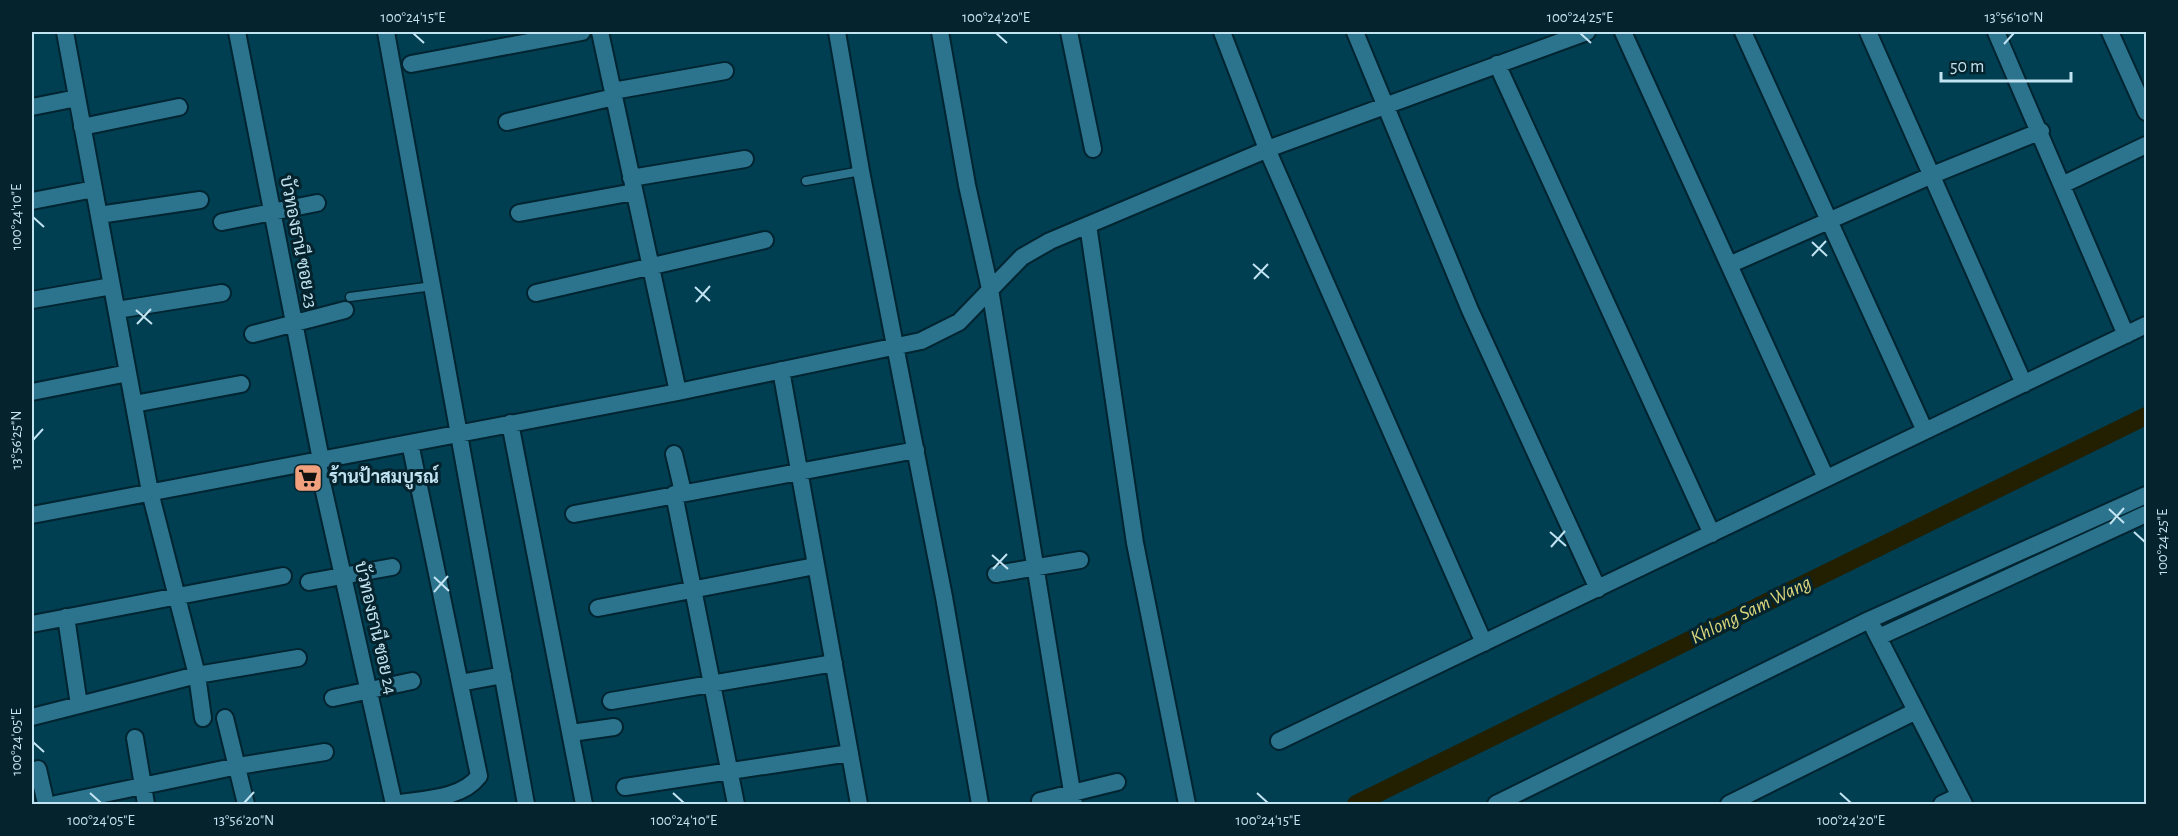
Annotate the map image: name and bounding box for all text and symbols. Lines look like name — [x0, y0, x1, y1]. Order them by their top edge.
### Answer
text: 100°24'15"E — [381, 10, 445, 25]
text: 100°24'20"E — [962, 10, 1030, 25]
text: 100°24'25"E — [1547, 10, 1613, 25]
text: 13°56'10"N — [1984, 10, 2044, 25]
scale bar — [1941, 45, 2072, 83]
text: 50 m — [1950, 58, 1984, 76]
street label: บัวทองธานี ซอย 23 — [276, 173, 325, 310]
text: 100°24'10"E — [9, 184, 24, 250]
text: 13°56'25"N — [9, 410, 24, 470]
supermarket icon: ร้านป้าสมบูรณ์ — [292, 462, 324, 494]
place label: ร้านป้าสมบูรณ์ — [329, 464, 440, 490]
text: 100°24'25"E — [2155, 509, 2170, 575]
street label: บัวทองธานี ซอย 24 — [351, 559, 404, 697]
water label: Khlong Sam Wang — [1687, 572, 1815, 648]
text: 100°24'05"E — [9, 708, 24, 776]
text: 100°24'05"E — [67, 813, 135, 828]
text: 13°56'20"N — [214, 813, 274, 828]
text: 100°24'10"E — [651, 813, 717, 828]
text: 100°24'15"E — [1236, 813, 1300, 828]
text: 100°24'20"E — [1817, 813, 1885, 828]

